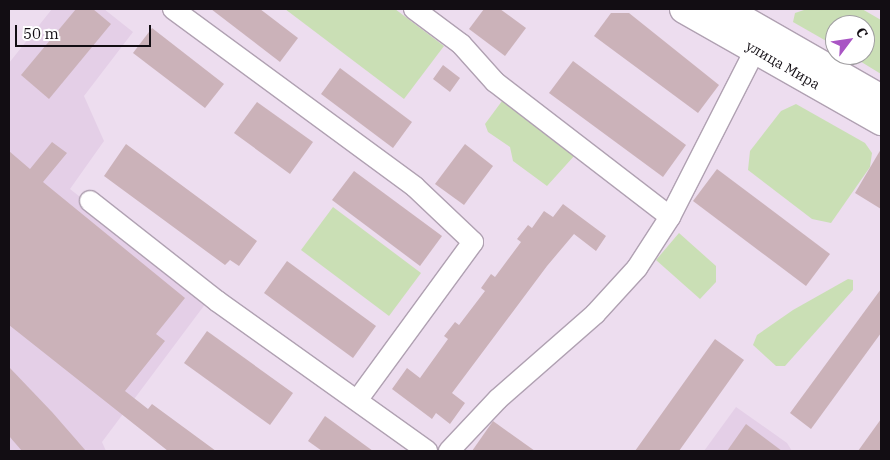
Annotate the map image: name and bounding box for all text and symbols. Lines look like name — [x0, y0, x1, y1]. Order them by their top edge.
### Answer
scale bar — [18, 15, 154, 47]
north arrow — [825, 15, 875, 65]
text: 50 m — [23, 24, 59, 43]
text: С — [852, 24, 872, 41]
street label: улица Мира — [743, 37, 823, 93]

